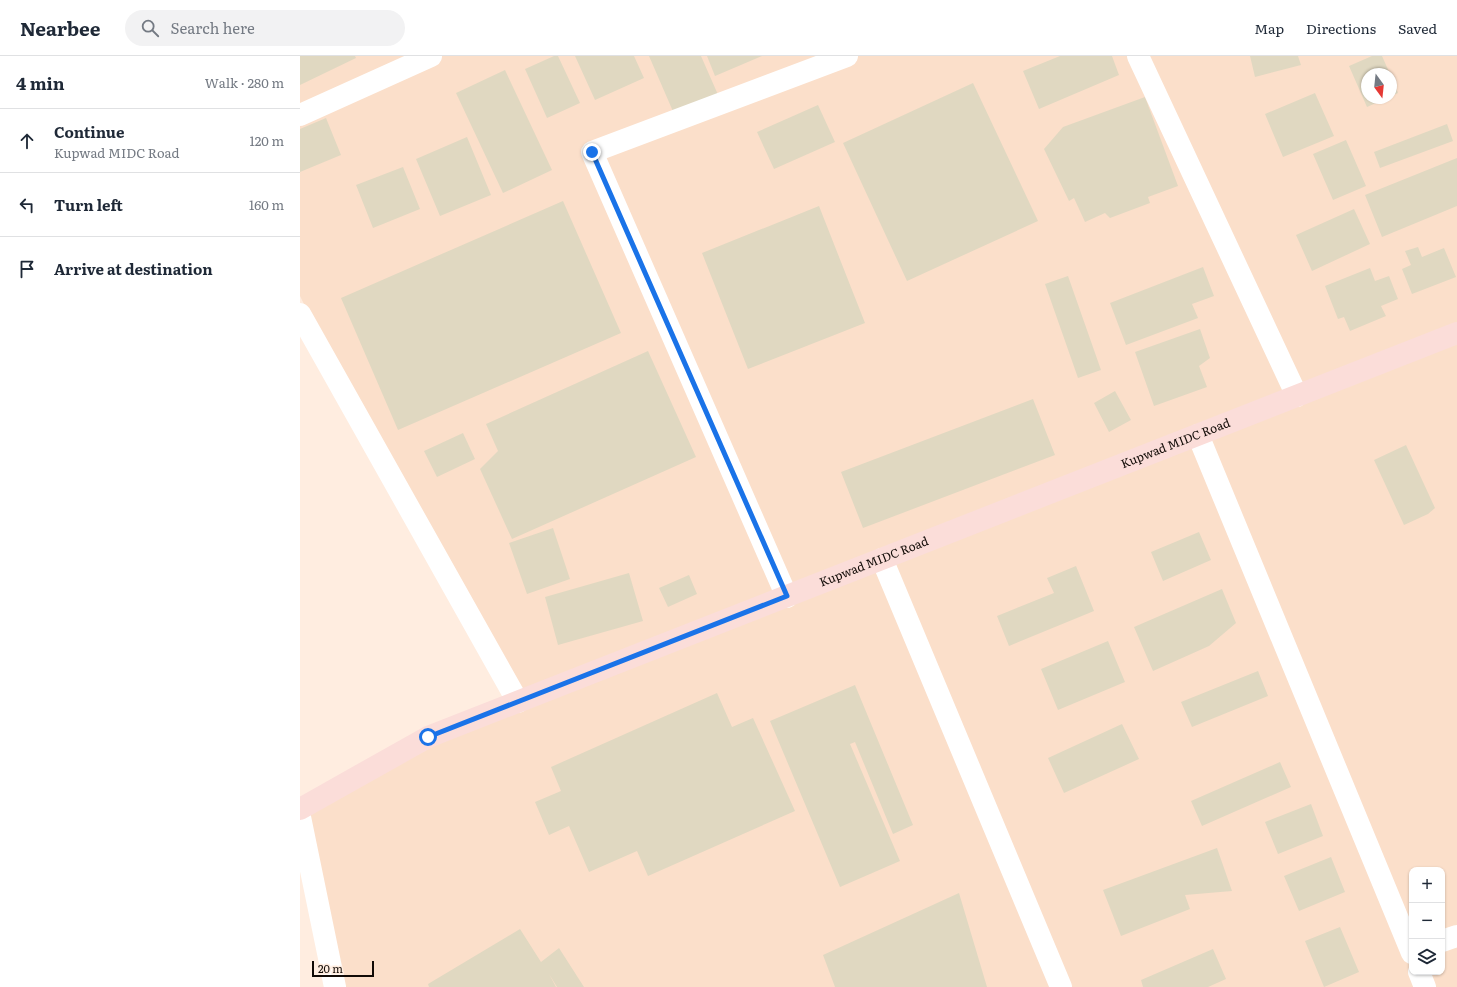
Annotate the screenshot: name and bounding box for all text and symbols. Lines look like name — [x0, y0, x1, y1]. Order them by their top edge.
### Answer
search box — [125, 10, 405, 46]
text: Nearbee — [20, 14, 101, 42]
text: Search here — [171, 16, 255, 39]
icon: search — [139, 17, 161, 39]
text: Map — [1254, 18, 1284, 38]
text: Directions — [1306, 18, 1376, 38]
text: Saved — [1398, 18, 1437, 38]
north arrow — [1361, 68, 1397, 104]
text: 4 min — [16, 70, 65, 95]
text: Walk · 280 m — [205, 73, 284, 92]
text: Continue — [54, 120, 124, 143]
icon: ahead — [16, 130, 38, 152]
text: 120 m — [249, 131, 284, 150]
text: Kupwad MIDC Road — [54, 143, 179, 162]
route end — [583, 143, 601, 161]
text: Turn left — [54, 193, 123, 216]
icon: left — [16, 194, 38, 216]
text: 160 m — [249, 195, 284, 214]
text: Arrive at destination — [54, 257, 213, 280]
icon: arrive — [16, 258, 38, 280]
street label: Kupwad MIDC Road — [1118, 413, 1233, 472]
street label: Kupwad MIDC Road — [816, 531, 931, 591]
route start — [419, 728, 437, 746]
map controls — [1409, 867, 1445, 975]
button: + — [1409, 867, 1445, 903]
button: − — [1409, 903, 1445, 939]
button: layers — [1409, 939, 1445, 975]
scale bar — [312, 959, 374, 978]
text: 20 m — [318, 960, 343, 976]

